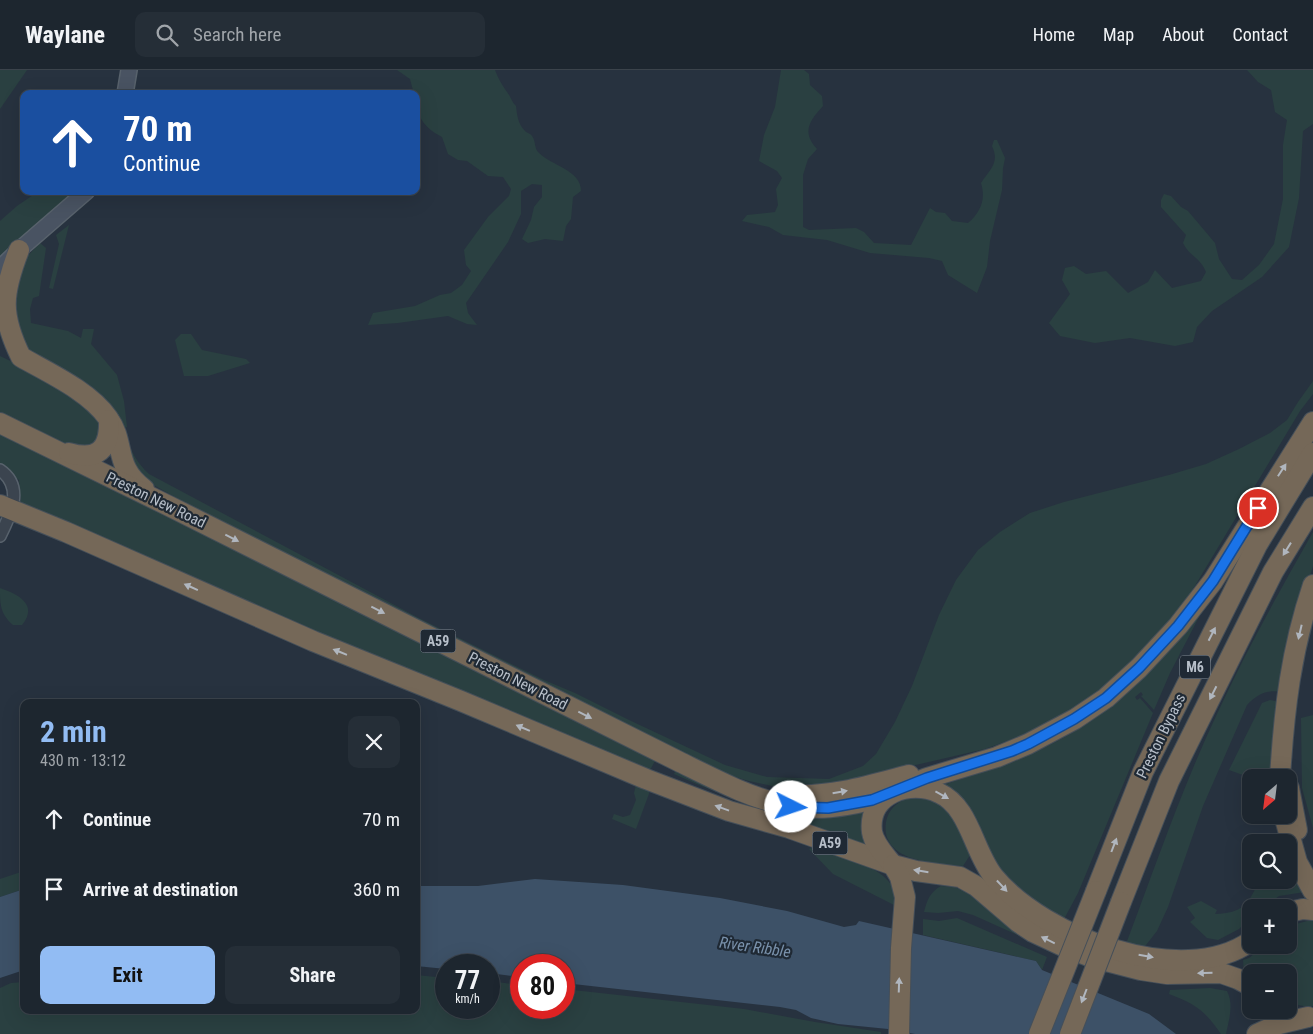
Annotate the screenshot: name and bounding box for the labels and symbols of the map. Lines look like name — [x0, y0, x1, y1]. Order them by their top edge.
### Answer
one-way arrow — [1277, 464, 1287, 477]
street label: Preston New Road — [103, 468, 209, 532]
pin — [1237, 487, 1279, 529]
one-way arrow — [225, 534, 239, 542]
one-way arrow — [1283, 542, 1292, 555]
one-way arrow — [184, 583, 198, 591]
one-way arrow — [370, 606, 385, 614]
one-way arrow — [1296, 624, 1304, 639]
one-way arrow — [1208, 627, 1216, 642]
road number: A59 — [420, 630, 456, 652]
one-way arrow — [332, 648, 347, 656]
street label: Preston New Road — [465, 648, 571, 714]
road number: M6 — [1180, 656, 1210, 678]
one-way arrow — [1209, 686, 1217, 700]
street label: Preston Bypass — [1133, 691, 1189, 781]
one-way arrow — [578, 711, 592, 719]
one-way arrow — [515, 724, 530, 731]
north arrow — [1242, 769, 1298, 824]
position arrow — [764, 780, 816, 832]
one-way arrow — [832, 787, 848, 795]
one-way arrow — [935, 791, 949, 799]
one-way arrow — [714, 804, 729, 812]
road number: A59 — [812, 831, 848, 854]
one-way arrow — [1110, 837, 1118, 852]
one-way arrow — [913, 867, 929, 875]
one-way arrow — [996, 880, 1008, 892]
water label: River Ribble — [718, 933, 792, 961]
one-way arrow — [1041, 935, 1056, 944]
one-way arrow — [1138, 952, 1154, 960]
speed limit sign: 80 — [510, 954, 575, 1019]
one-way arrow — [1197, 969, 1213, 977]
one-way arrow — [896, 977, 904, 993]
one-way arrow — [1080, 989, 1088, 1004]

